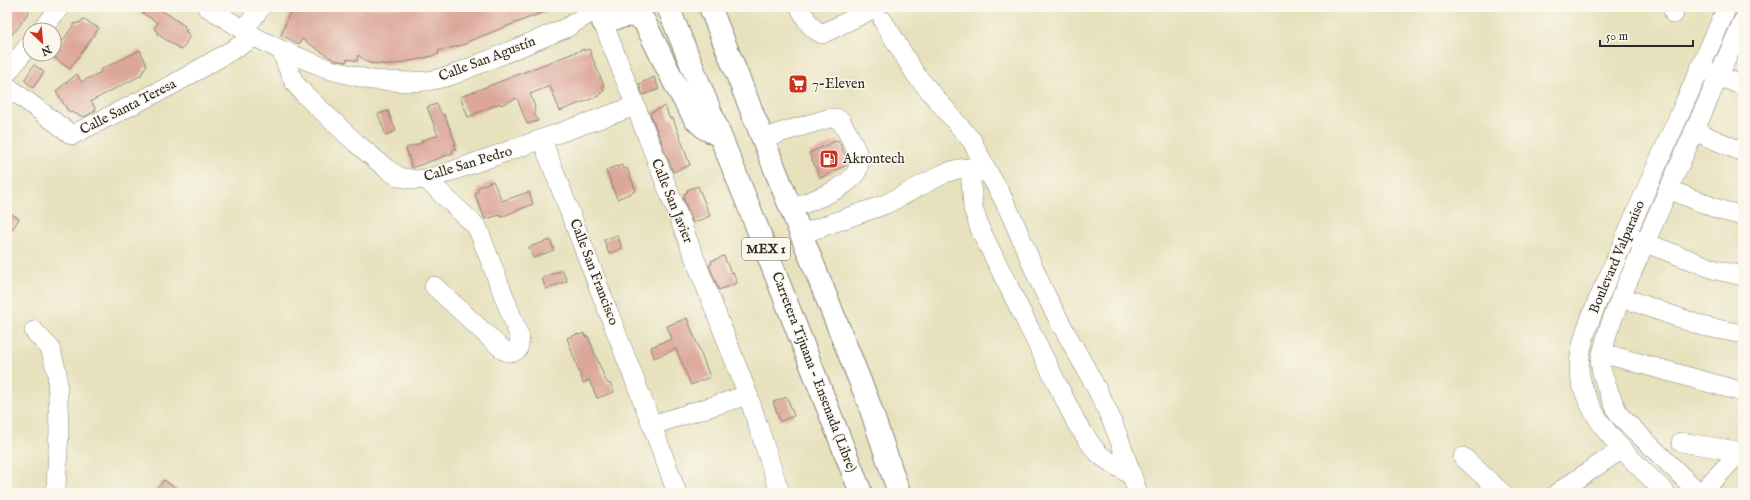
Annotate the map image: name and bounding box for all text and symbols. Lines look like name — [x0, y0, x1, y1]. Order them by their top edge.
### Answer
north arrow — [22, 22, 62, 62]
scale bar — [1600, 22, 1693, 48]
text: 50 m — [1606, 29, 1628, 44]
street label: Calle San Agustín — [436, 32, 538, 86]
text: N — [38, 41, 54, 59]
supermarket icon: 7-Eleven — [787, 73, 809, 95]
street label: Calle Santa Teresa — [77, 75, 180, 139]
place label: 7-Eleven — [812, 75, 866, 93]
street label: Calle San Pedro — [422, 142, 515, 186]
fuel station icon: Akrontech — [818, 148, 840, 170]
place label: Akrontech — [842, 150, 905, 168]
street label: Calle San Javier — [647, 156, 697, 246]
street label: Boulevard Valparaiso — [1585, 197, 1649, 316]
street label: Calle San Francisco — [565, 216, 623, 328]
road number: MEX 1 — [742, 238, 790, 260]
street label: Carretera Tijuana - Ensenada (Libre) — [767, 269, 861, 475]

